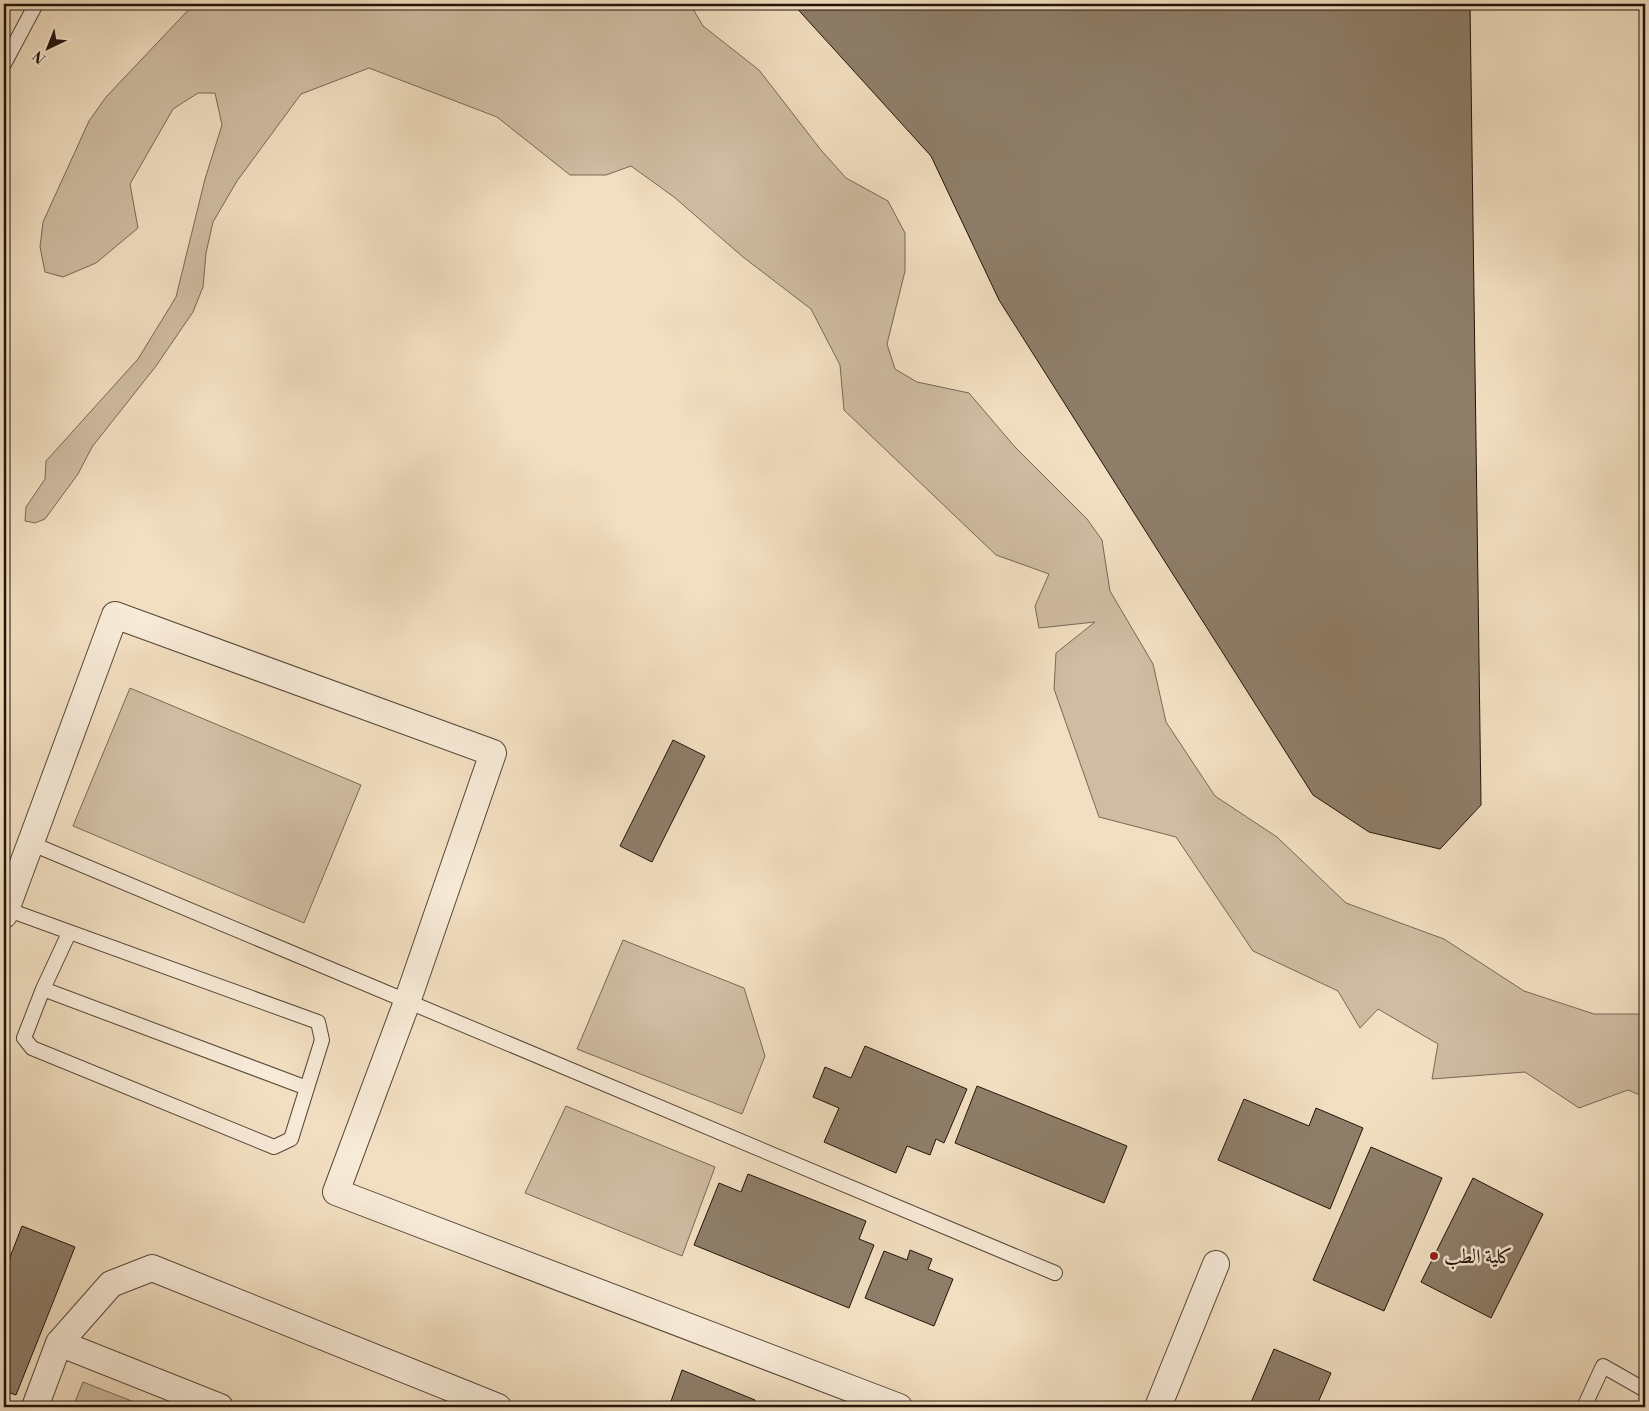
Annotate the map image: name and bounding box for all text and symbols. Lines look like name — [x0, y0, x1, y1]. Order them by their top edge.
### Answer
north arrow — [22, 22, 72, 72]
text: N — [30, 46, 50, 67]
place label: كلية الطب — [1444, 1245, 1513, 1270]
marker: كلية الطب — [1428, 1250, 1440, 1262]

